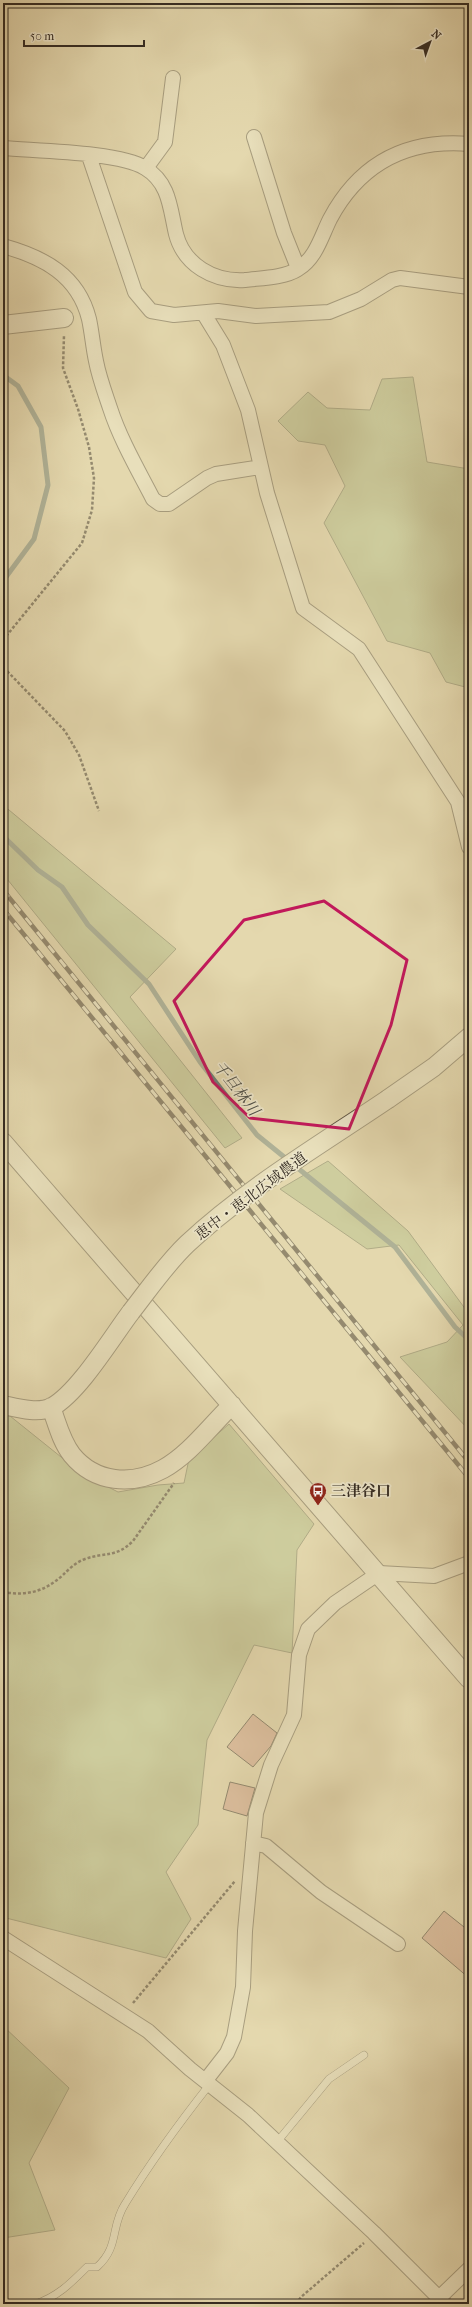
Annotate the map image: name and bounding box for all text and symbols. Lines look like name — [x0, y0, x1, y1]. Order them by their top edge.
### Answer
scale bar — [24, 22, 144, 48]
north arrow — [410, 22, 450, 62]
text: N — [429, 27, 444, 43]
text: 50 m — [30, 29, 54, 43]
water label: 千旦林川 — [209, 1057, 265, 1121]
street label: 恵中・恵北広域農道 — [192, 1148, 310, 1244]
bus stop icon: 三津谷口 — [308, 1481, 328, 1506]
place label: 三津谷口 — [331, 1482, 391, 1500]

